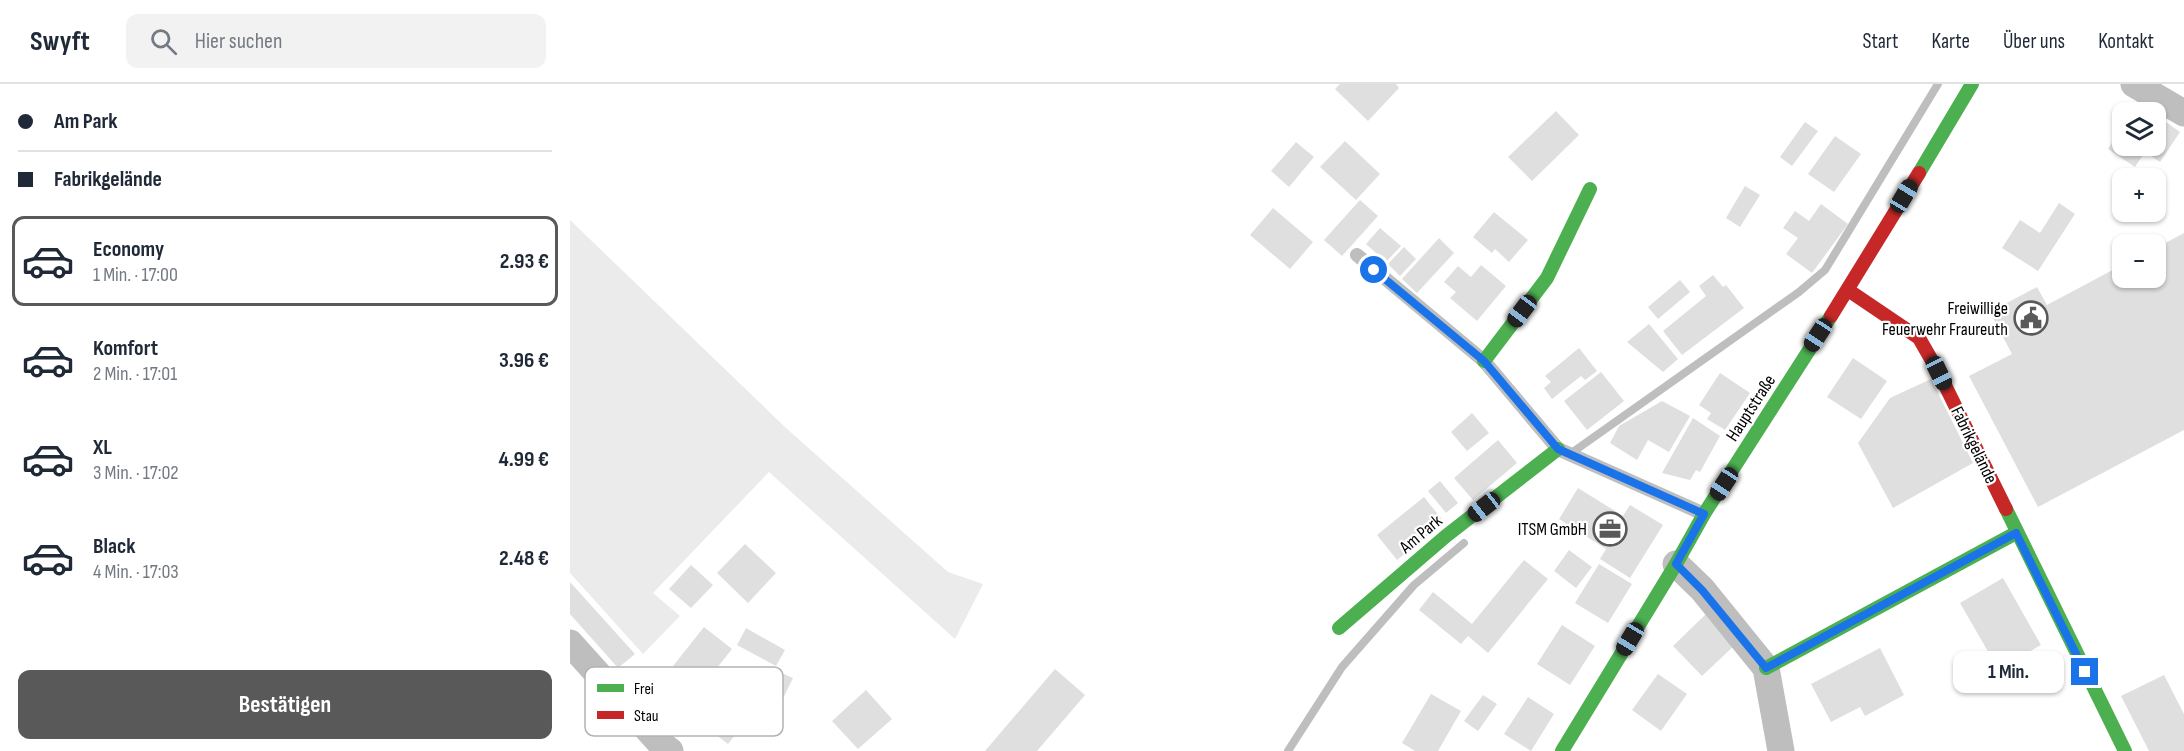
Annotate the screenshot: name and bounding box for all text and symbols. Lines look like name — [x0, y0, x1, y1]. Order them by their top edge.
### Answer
search box — [126, 14, 546, 68]
text: Swyft — [30, 25, 90, 58]
icon: search — [147, 25, 180, 58]
text: Hier suchen — [195, 28, 282, 55]
text: Start — [1862, 29, 1899, 54]
text: Karte — [1932, 29, 1970, 54]
text: Über uns — [2003, 29, 2065, 54]
text: Kontakt — [2098, 29, 2154, 54]
map controls — [2112, 102, 2166, 288]
button: layers — [2112, 102, 2166, 156]
text: Am Park — [54, 108, 118, 135]
text: Fabrikgelände — [54, 166, 162, 193]
button: + — [2112, 168, 2166, 222]
car — [1887, 176, 1921, 216]
icon: car — [21, 234, 75, 288]
button: − — [2112, 234, 2166, 288]
text: Economy — [93, 236, 164, 263]
text: 2.93 € — [500, 248, 549, 275]
route start — [1360, 256, 1387, 283]
text: 1 Min. · 17:00 — [93, 263, 178, 287]
car — [1504, 291, 1540, 331]
place label: Freiwillige Feuerwehr Fraureuth — [1882, 298, 2008, 340]
public building icon: Freiwillige Feuerwehr Fraureuth — [2013, 300, 2049, 336]
car — [1801, 315, 1835, 355]
icon: car — [21, 333, 75, 387]
text: Komfort — [93, 335, 158, 362]
text: 3.96 € — [499, 347, 549, 374]
car — [1923, 353, 1955, 393]
text: 2 Min. · 17:01 — [93, 362, 177, 386]
street label: Hauptstraße — [1722, 371, 1780, 445]
street label: Fabrikgelände — [1946, 403, 2002, 487]
icon: car — [21, 432, 75, 486]
text: XL — [93, 434, 112, 461]
text: 4.99 € — [499, 446, 549, 473]
text: 3 Min. · 17:02 — [93, 461, 179, 485]
car — [1707, 464, 1741, 504]
car — [1464, 489, 1504, 525]
street label: Am Park — [1395, 510, 1447, 558]
office icon: ITSM GmbH — [1592, 511, 1628, 547]
place label: ITSM GmbH — [1518, 519, 1587, 540]
icon: car — [21, 531, 75, 585]
text: Black — [93, 533, 135, 560]
text: 2.48 € — [499, 545, 549, 572]
text: 4 Min. · 17:03 — [93, 560, 179, 584]
car — [1613, 619, 1647, 659]
callout: 1 Min. — [1953, 651, 2064, 693]
route end — [2071, 658, 2098, 685]
text: 1 Min. — [1988, 660, 2029, 684]
legend — [585, 667, 783, 736]
button: Bestätigen — [18, 670, 552, 739]
text: Frei — [634, 680, 654, 699]
text: Stau — [634, 707, 659, 726]

